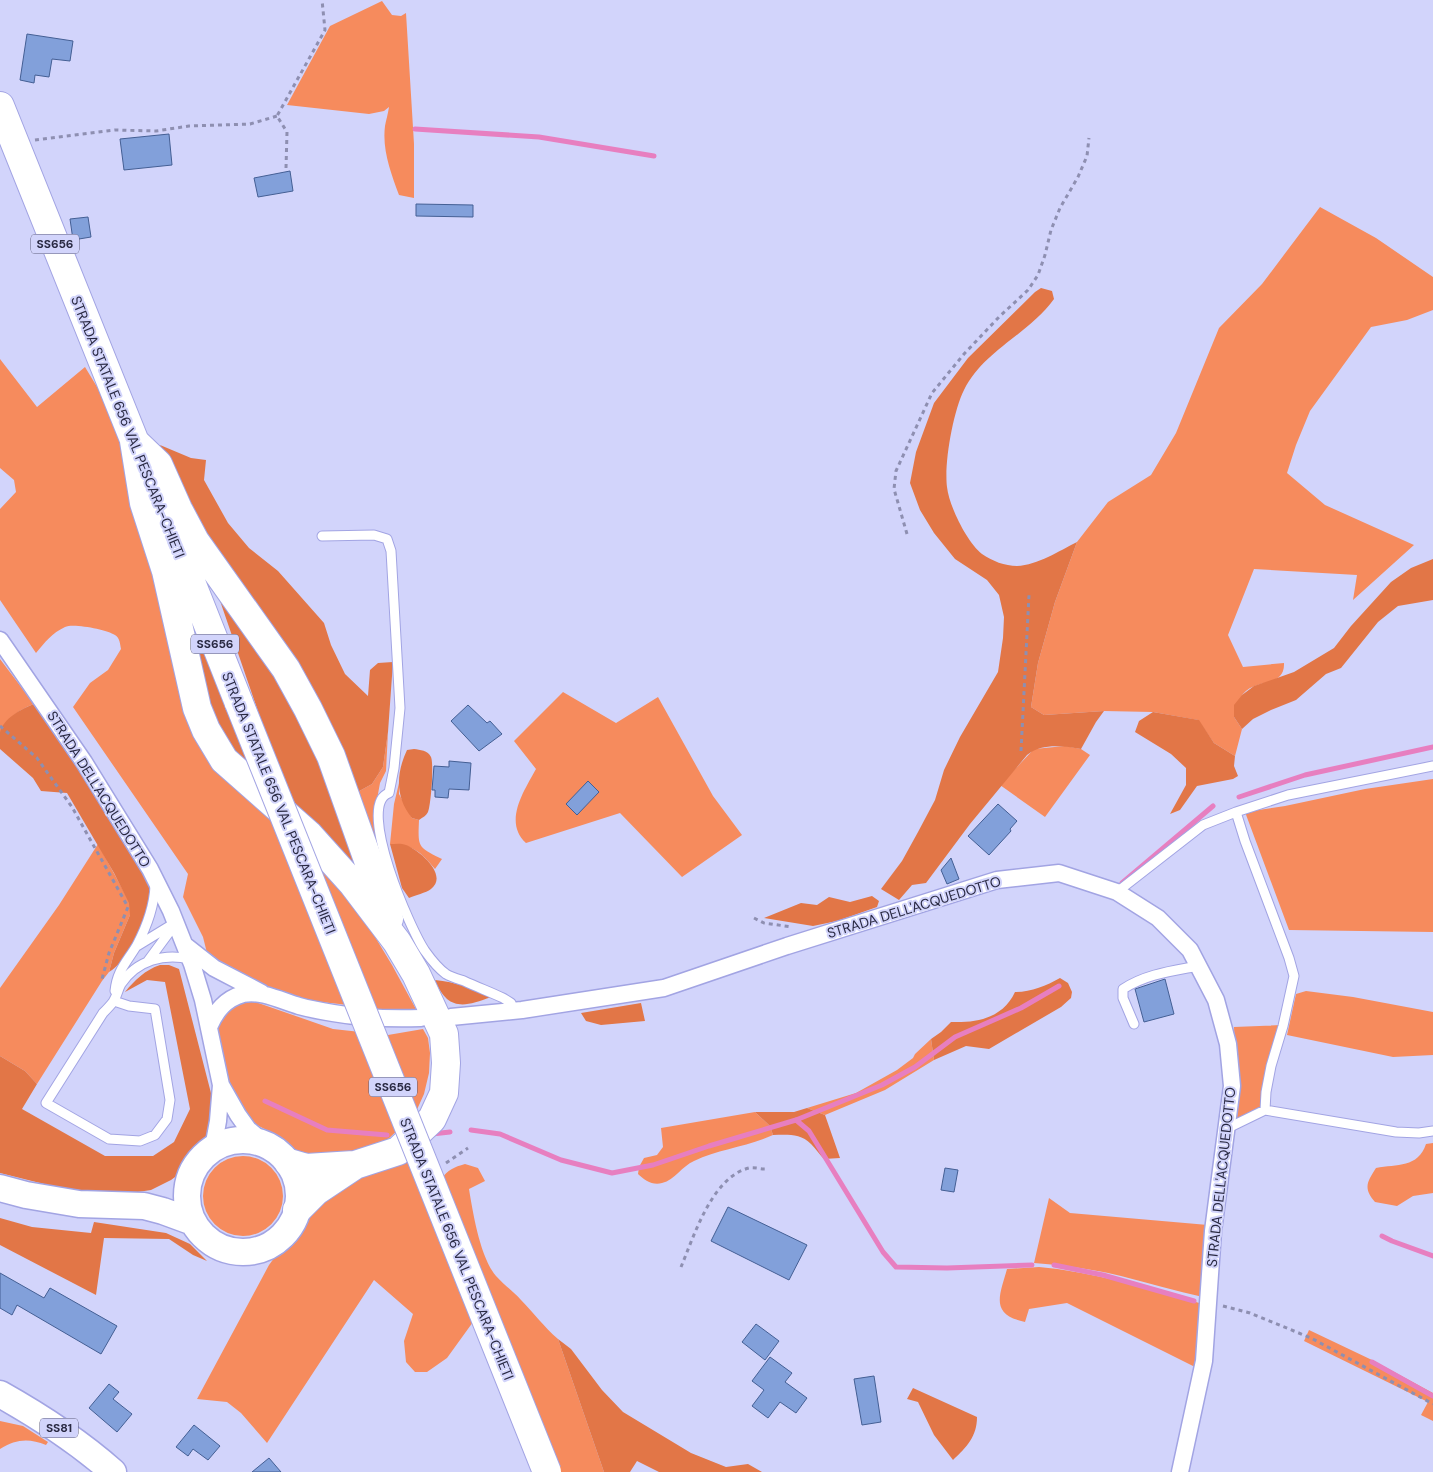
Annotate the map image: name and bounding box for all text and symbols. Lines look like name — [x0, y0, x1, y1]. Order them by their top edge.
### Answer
road number: SS656 — [31, 234, 79, 253]
street label: STRADA STATALE 656 VAL PESCARA-CHIETI — [67, 293, 189, 561]
road number: SS656 — [191, 634, 239, 654]
street label: STRADA STATALE 656 VAL PESCARA-CHIETI — [218, 669, 340, 937]
street label: STRADA DELL'ACQUEDOTTO — [43, 708, 155, 871]
street label: STRADA DELL'ACQUEDOTTO — [825, 872, 1003, 942]
road number: SS656 — [369, 1078, 417, 1096]
street label: STRADA DELL'ACQUEDOTTO — [1203, 1086, 1239, 1268]
street label: STRADA STATALE 656 VAL PESCARA-CHIETI — [396, 1115, 518, 1383]
road number: SS81 — [40, 1419, 78, 1438]

